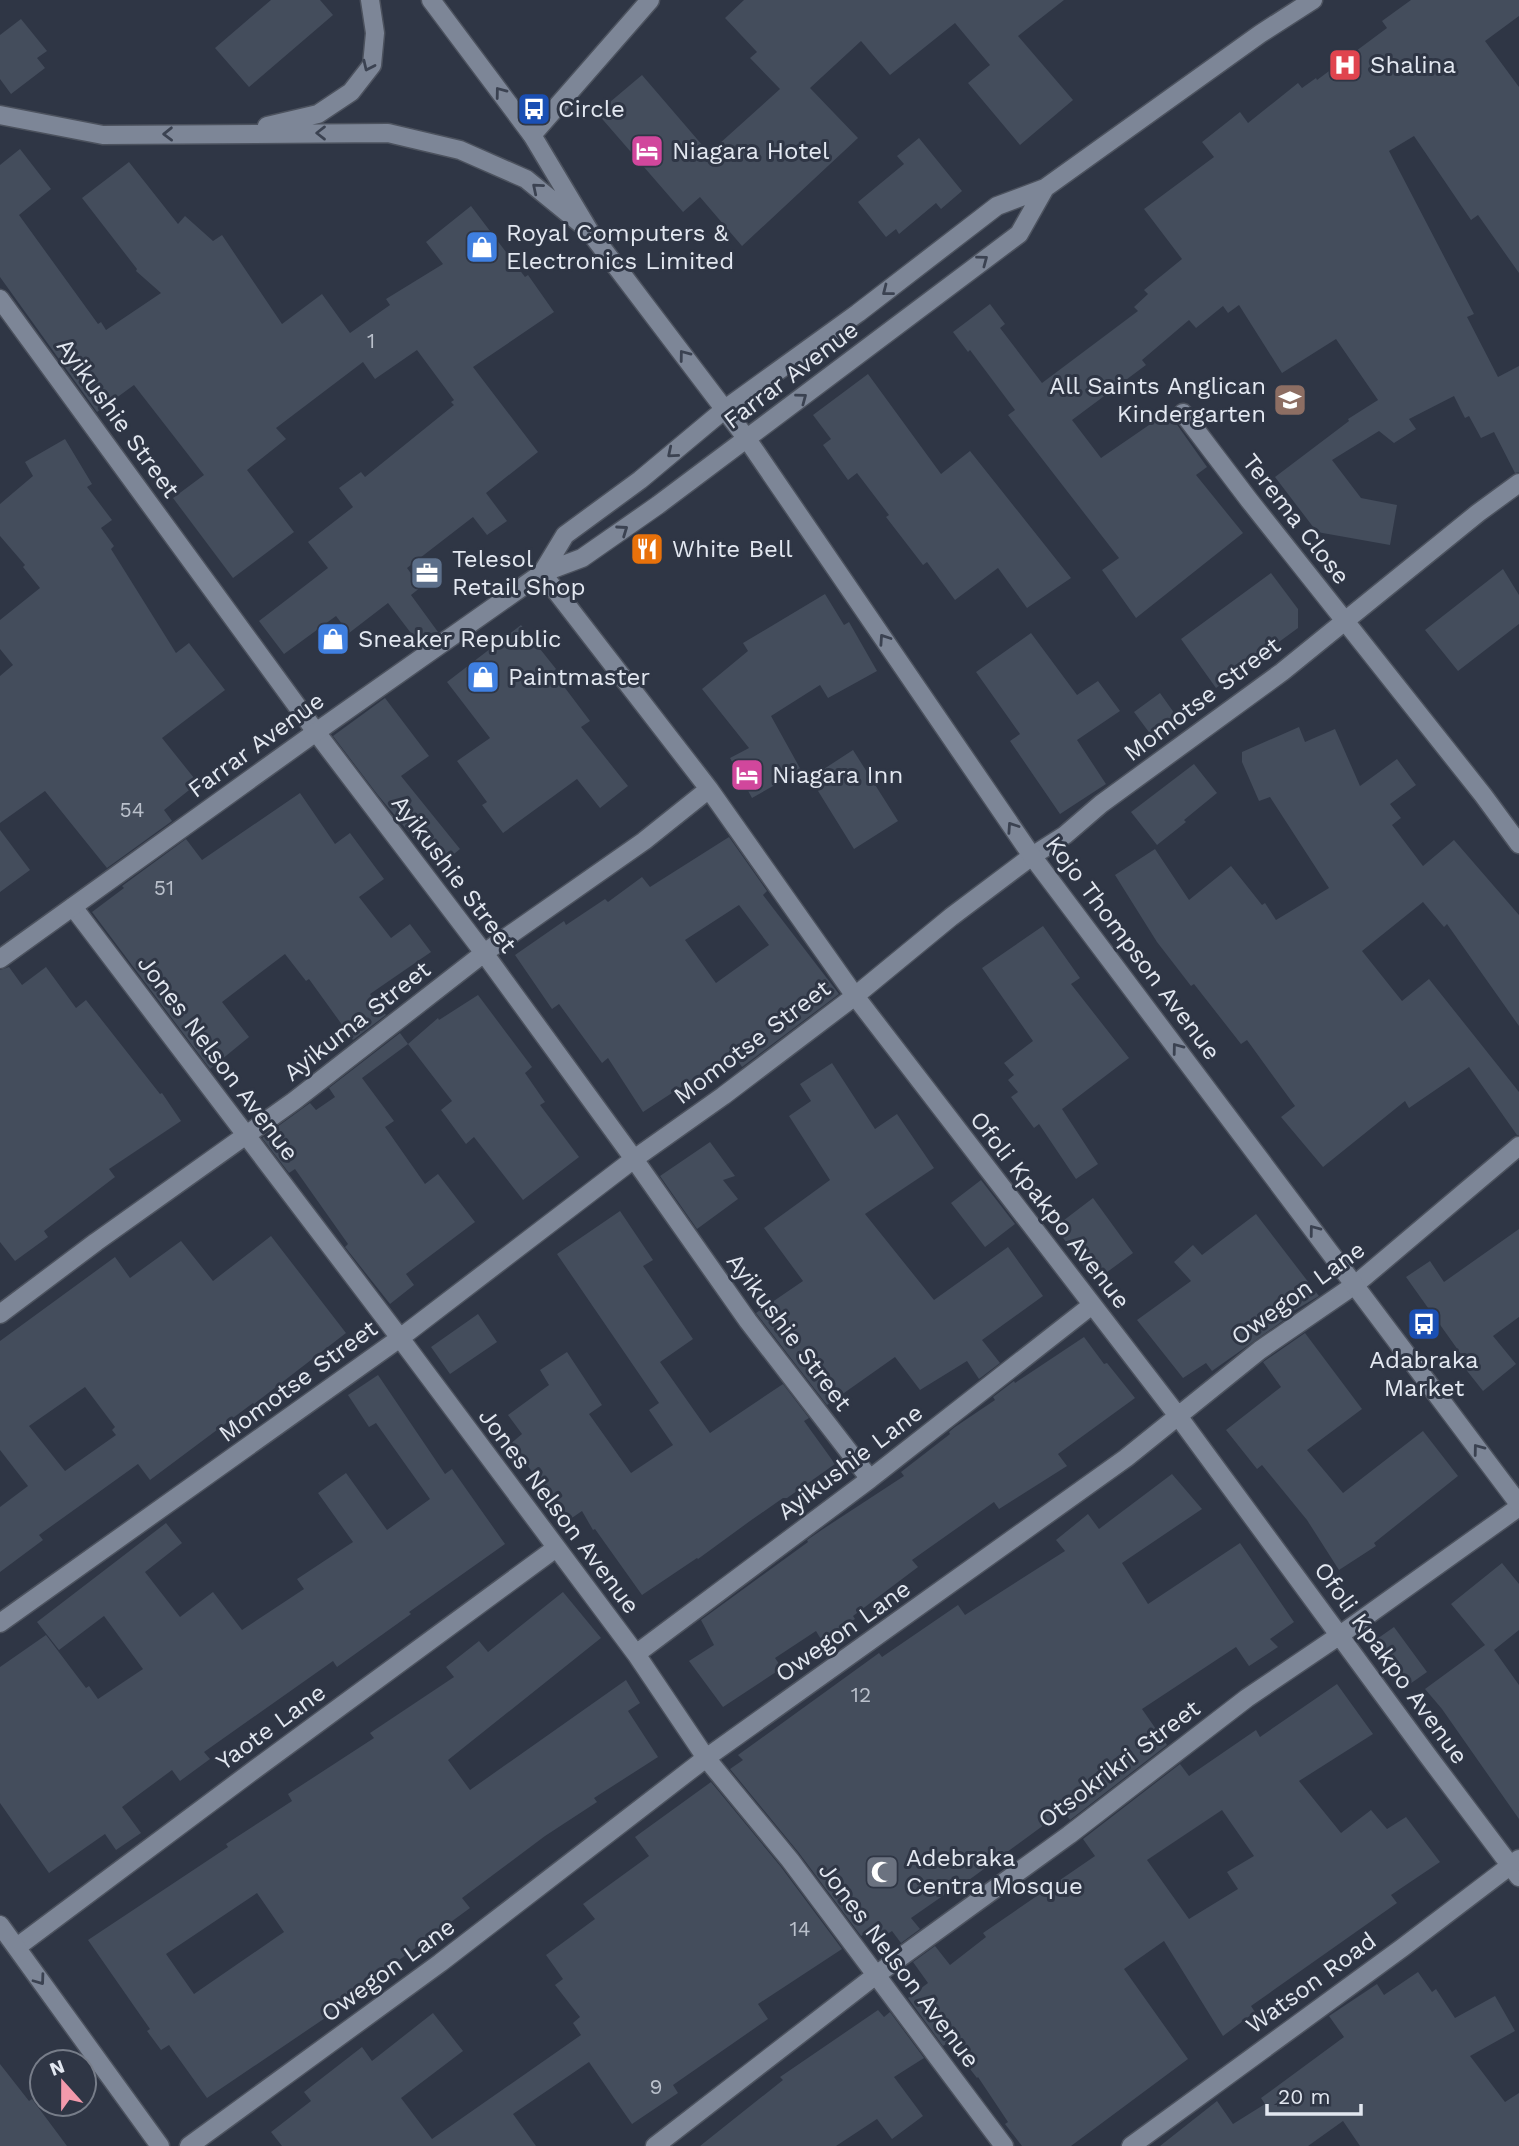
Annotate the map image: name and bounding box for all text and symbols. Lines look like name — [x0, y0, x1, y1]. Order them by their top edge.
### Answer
hospital icon: Shalina — [1326, 46, 1364, 84]
place label: Shalina — [1370, 51, 1456, 79]
one-way arrow — [362, 59, 376, 71]
one-way arrow — [496, 87, 509, 100]
bus stop icon: Circle — [515, 90, 553, 128]
place label: Circle — [558, 95, 625, 123]
one-way arrow — [315, 125, 326, 141]
one-way arrow — [162, 126, 173, 142]
hotel icon: Niagara Hotel — [628, 132, 666, 170]
place label: Niagara Hotel — [672, 137, 830, 165]
one-way arrow — [533, 184, 546, 196]
place label: Royal Computers & Electronics Limited — [506, 219, 734, 275]
shop icon: Royal Computers & Electronics Limited — [463, 228, 501, 266]
one-way arrow — [976, 256, 988, 269]
one-way arrow — [882, 283, 895, 296]
street label: Farrar Avenue — [718, 315, 864, 435]
house number: 1 — [367, 328, 375, 353]
street label: Ayikushie Street — [51, 333, 185, 503]
one-way arrow — [679, 350, 692, 363]
place label: All Saints Anglican Kindergarten — [1049, 372, 1266, 428]
school or university icon: All Saints Anglican Kindergarten — [1271, 381, 1309, 419]
one-way arrow — [794, 393, 807, 406]
one-way arrow — [668, 445, 681, 457]
street label: Terema Close — [1236, 448, 1356, 590]
one-way arrow — [615, 526, 628, 538]
restaurant icon: White Bell — [628, 530, 666, 568]
place label: White Bell — [672, 535, 793, 563]
place label: Telesol Retail Shop — [452, 545, 585, 601]
office icon: Telesol Retail Shop — [408, 554, 446, 592]
shop icon: Sneaker Republic — [314, 620, 352, 658]
place label: Sneaker Republic — [358, 625, 561, 653]
street label: Momotse Street — [1118, 631, 1286, 767]
one-way arrow — [879, 633, 892, 646]
shop icon: Paintmaster — [464, 658, 502, 696]
place label: Paintmaster — [508, 663, 650, 691]
street label: Farrar Avenue — [183, 686, 329, 804]
hotel icon: Niagara Inn — [728, 756, 766, 794]
place label: Niagara Inn — [772, 761, 903, 789]
street label: Ayikushie Street — [386, 790, 522, 958]
house number: 54 — [119, 797, 145, 822]
one-way arrow — [1007, 821, 1020, 834]
street label: Kojo Thompson Avenue — [1040, 831, 1226, 1065]
house number: 51 — [154, 875, 174, 900]
street label: Jones Nelson Avenue — [132, 950, 304, 1166]
street label: Ayikuma Street — [278, 955, 436, 1087]
street label: Momotse Street — [668, 974, 836, 1110]
one-way arrow — [1173, 1043, 1186, 1056]
street label: Ofoli Kpakpo Avenue — [964, 1106, 1136, 1314]
one-way arrow — [1310, 1225, 1323, 1237]
street label: Owegon Lane — [1226, 1235, 1370, 1351]
street label: Ayikushie Street — [721, 1248, 857, 1416]
bus stop icon: Adabraka Market — [1405, 1305, 1443, 1343]
street label: Momotse Street — [213, 1314, 383, 1448]
place label: Adabraka Market — [1369, 1346, 1479, 1402]
street label: Ayikushie Lane — [772, 1398, 928, 1526]
street label: Jones Nelson Avenue — [473, 1403, 645, 1619]
one-way arrow — [1474, 1444, 1487, 1457]
street label: Ofoli Kpakpo Avenue — [1308, 1557, 1474, 1769]
street label: Owegon Lane — [770, 1574, 916, 1688]
street label: Yaote Lane — [211, 1678, 331, 1776]
house number: 12 — [851, 1682, 871, 1707]
street label: Otsokrikri Street — [1033, 1694, 1205, 1834]
place label: Adebraka Centra Mosque — [906, 1844, 1083, 1900]
mosque icon: Adebraka Centra Mosque — [863, 1853, 901, 1891]
street label: Jones Nelson Avenue — [813, 1857, 985, 2073]
street label: Owegon Lane — [316, 1912, 460, 2028]
house number: 14 — [789, 1916, 811, 1941]
street label: Watson Road — [1241, 1926, 1381, 2040]
one-way arrow — [32, 1972, 44, 1985]
north arrow — [28, 2048, 98, 2118]
text: N — [46, 2054, 68, 2081]
scale bar — [1267, 2072, 1362, 2116]
house number: 9 — [650, 2074, 662, 2099]
text: 20 m — [1278, 2084, 1330, 2109]

